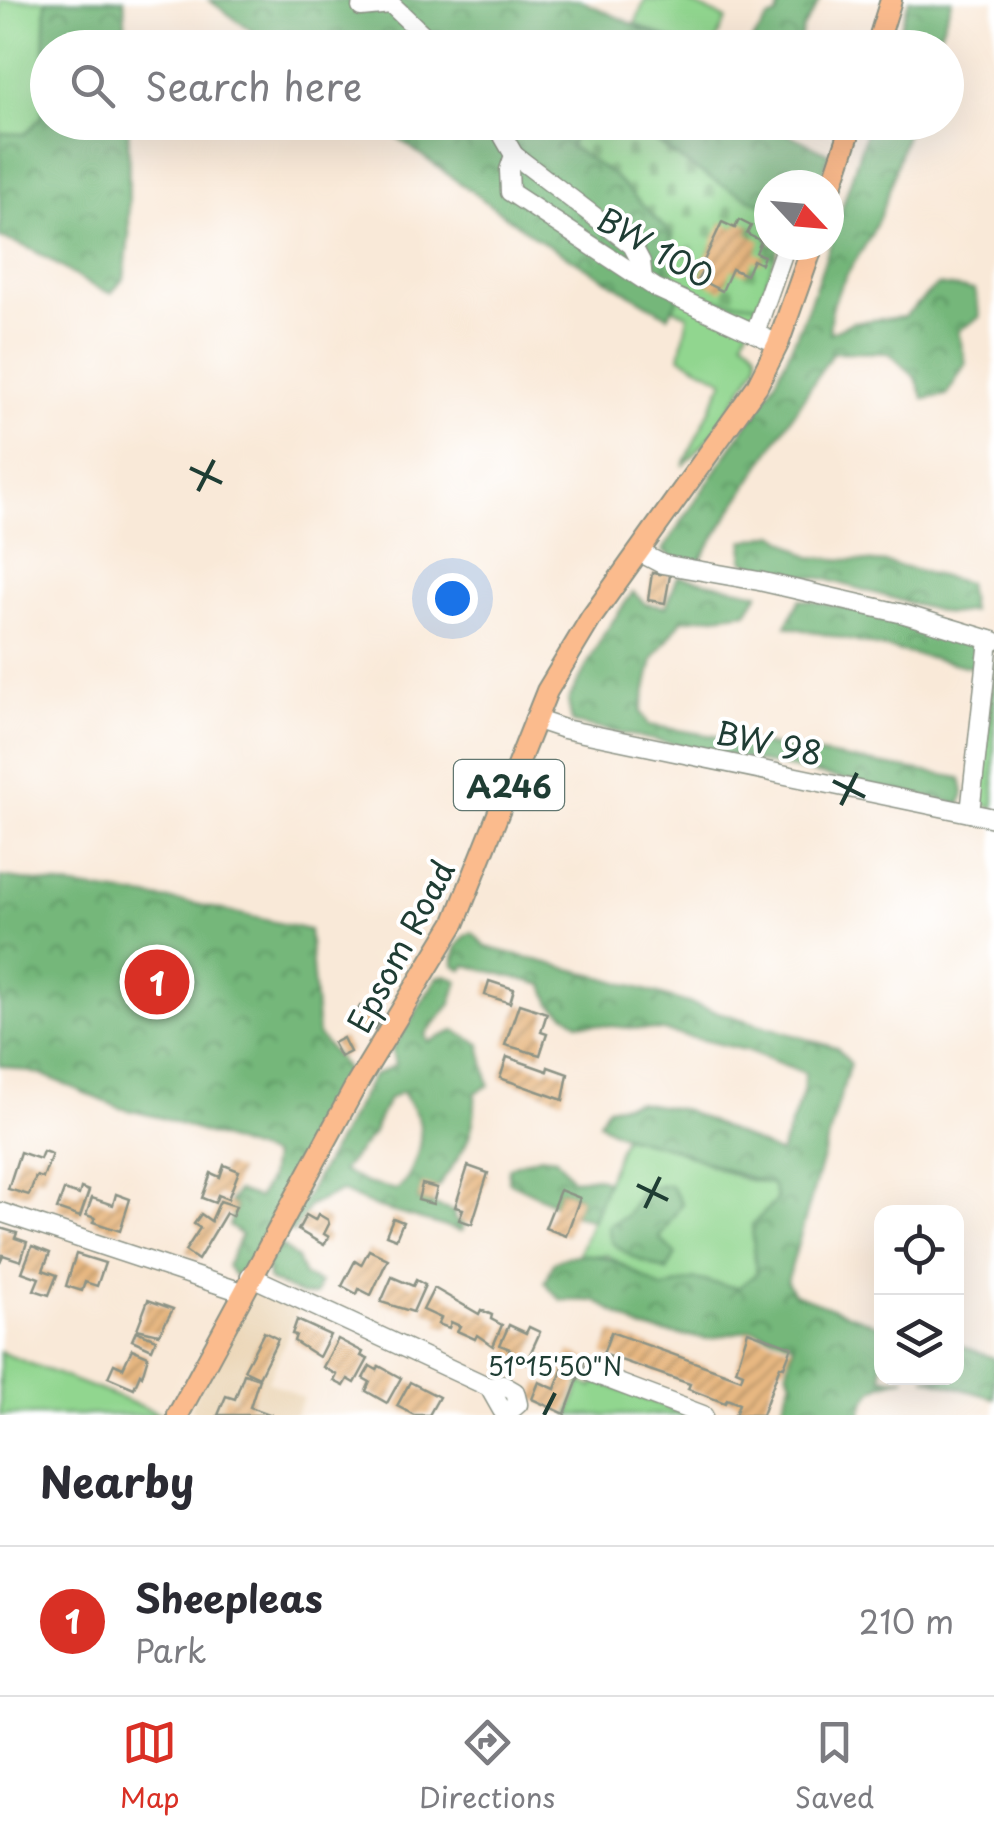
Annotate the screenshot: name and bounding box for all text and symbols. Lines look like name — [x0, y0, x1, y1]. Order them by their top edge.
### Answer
search box — [30, 30, 964, 140]
text: Search here — [145, 57, 362, 114]
icon: search — [65, 58, 120, 113]
north arrow — [754, 170, 844, 260]
street label: BW 100 — [589, 194, 723, 300]
your location — [427, 573, 478, 624]
street label: BW 98 — [711, 707, 827, 777]
road number: A246 — [454, 760, 564, 810]
street label: Epsom Road — [334, 851, 466, 1041]
pin: 1 — [124, 944, 190, 1020]
map controls — [874, 1205, 964, 1385]
button: locate — [874, 1205, 964, 1295]
button: layers — [874, 1295, 964, 1385]
text: 51°15'50"N — [488, 1347, 622, 1385]
text: Nearby — [40, 1449, 194, 1512]
text: Sheepleas — [135, 1569, 323, 1626]
text: 1 — [65, 1597, 80, 1645]
text: 210 m — [859, 1597, 954, 1645]
text: Park — [135, 1626, 207, 1674]
tab: Map — [120, 1715, 180, 1818]
tab: Directions — [419, 1715, 555, 1818]
tab: Saved — [795, 1715, 874, 1818]

